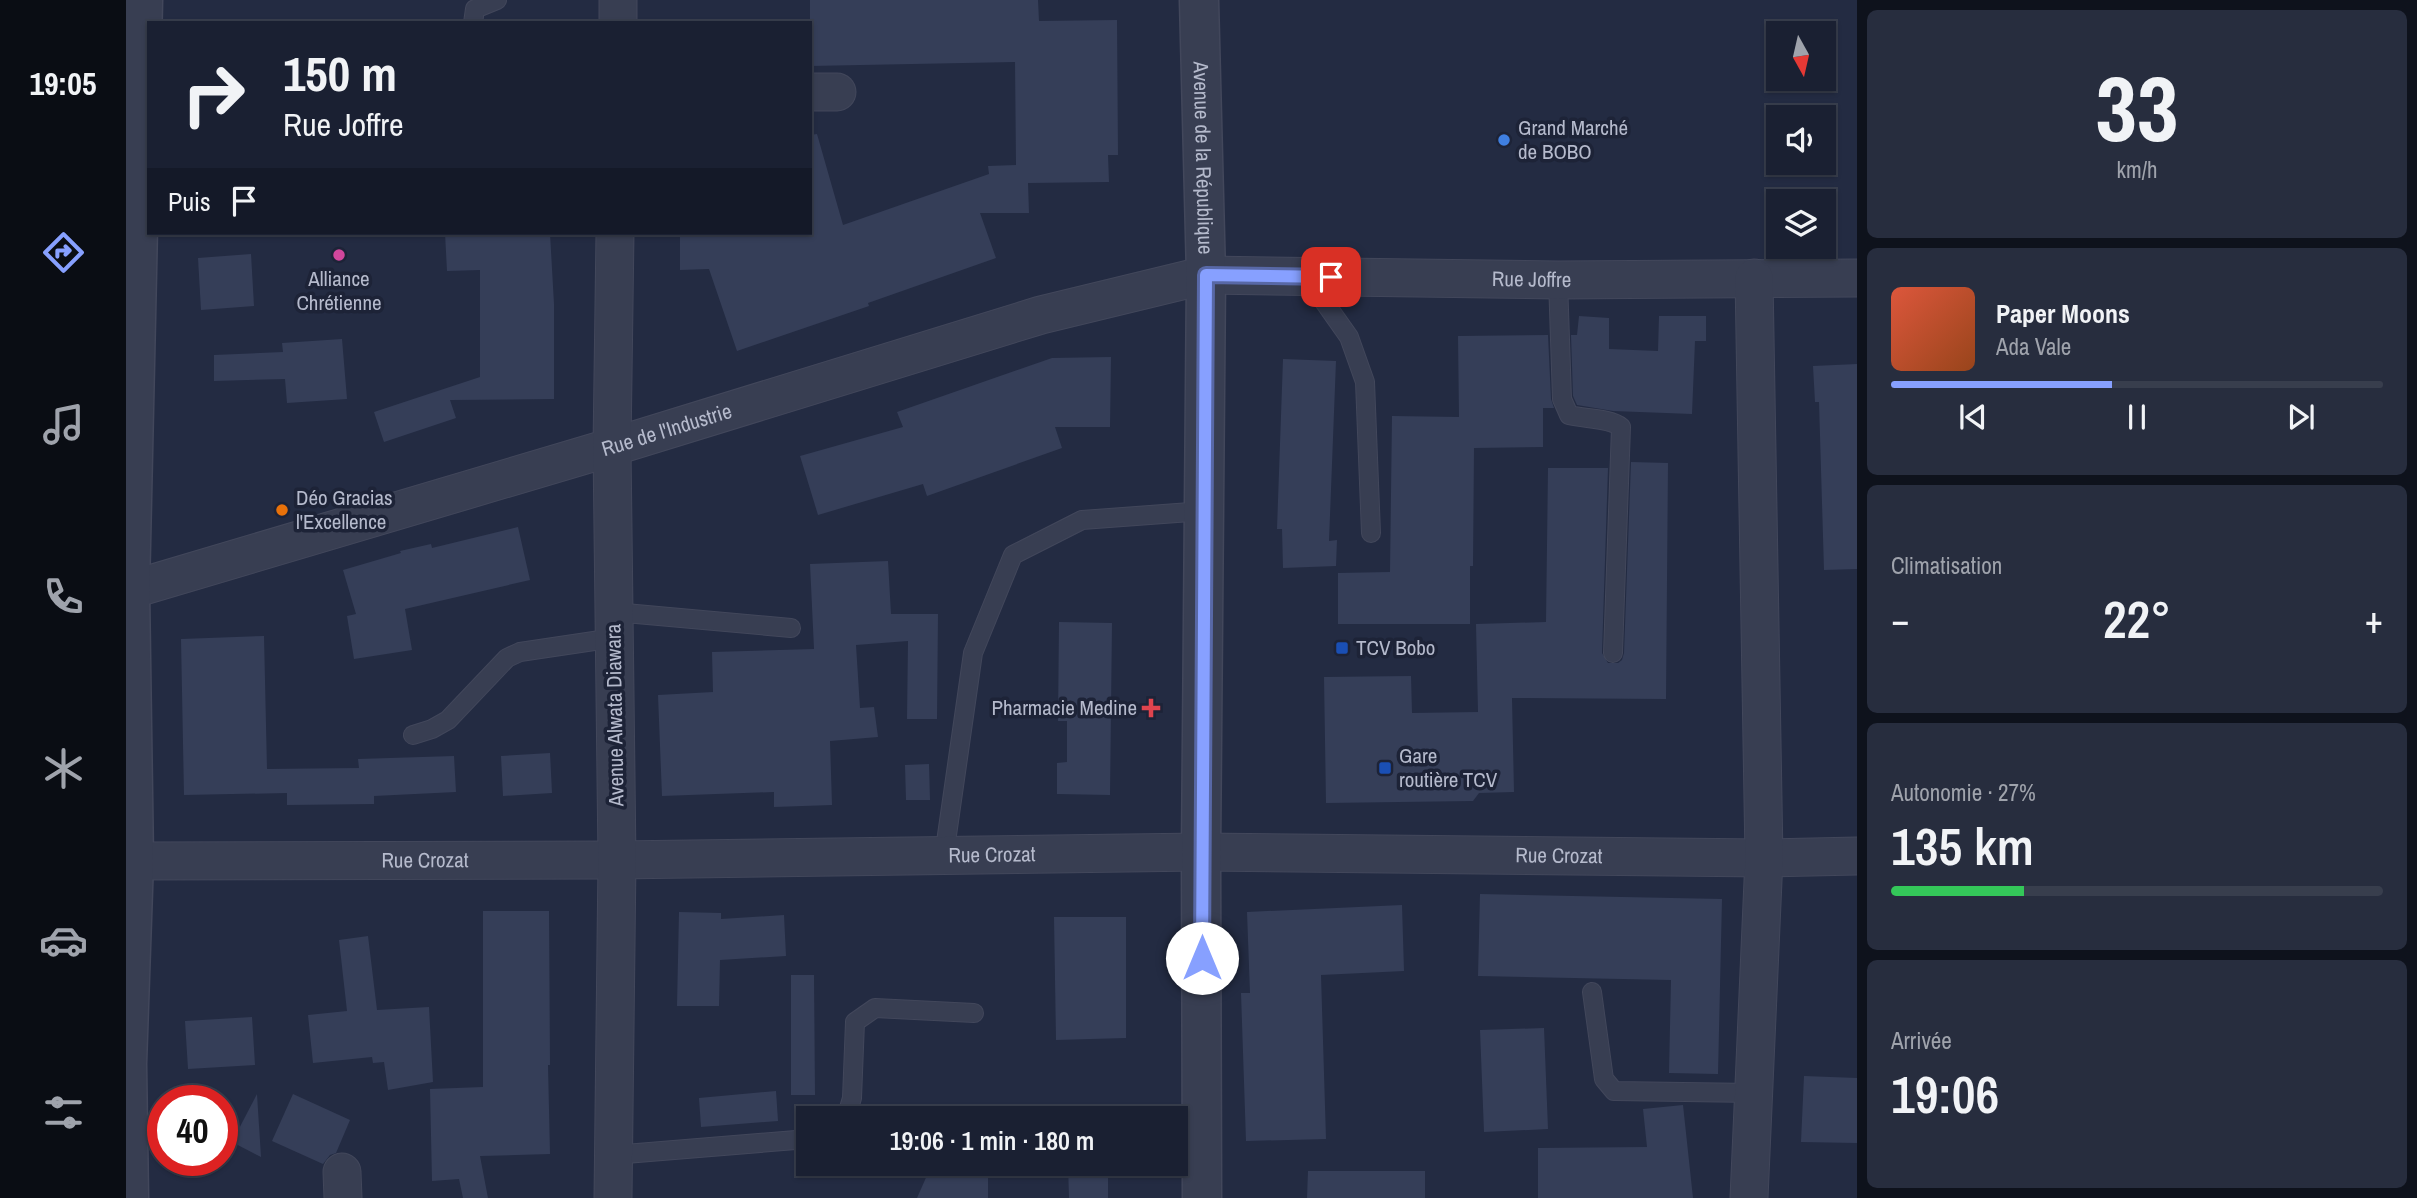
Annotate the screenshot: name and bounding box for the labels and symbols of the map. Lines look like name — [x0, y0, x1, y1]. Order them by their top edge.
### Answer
north arrow — [1766, 21, 1836, 91]
street label: Avenue de la République — [1187, 60, 1220, 255]
place label: Grand Marché de BOBO — [1518, 113, 1628, 166]
marker: Grand Marché de BOBO — [1496, 132, 1512, 148]
marker: Alliance Chrétienne — [331, 247, 347, 263]
pin — [1301, 247, 1361, 307]
place label: Alliance Chrétienne — [296, 264, 382, 317]
street label: Rue Joffre — [1492, 264, 1571, 294]
street label: Rue de l'Industrie — [598, 396, 735, 463]
place label: Déo Gracias l'Excellence — [296, 483, 393, 536]
marker: Déo Gracias l'Excellence — [274, 502, 290, 518]
street label: Avenue Alwata Diawara — [598, 623, 631, 808]
place label: TCV Bobo — [1356, 633, 1435, 662]
marker: TCV Bobo — [1334, 640, 1350, 656]
place label: Pharmacie Medine — [992, 693, 1137, 722]
marker: Pharmacie Medine — [1143, 700, 1159, 716]
place label: Gare routière TCV — [1399, 741, 1498, 794]
marker: Gare routière TCV — [1377, 760, 1393, 776]
street label: Rue Crozat — [948, 839, 1036, 869]
street label: Rue Crozat — [1515, 840, 1603, 870]
street label: Rue Crozat — [381, 845, 469, 874]
position arrow — [1165, 921, 1239, 995]
speed limit sign: 40 — [147, 1085, 238, 1176]

